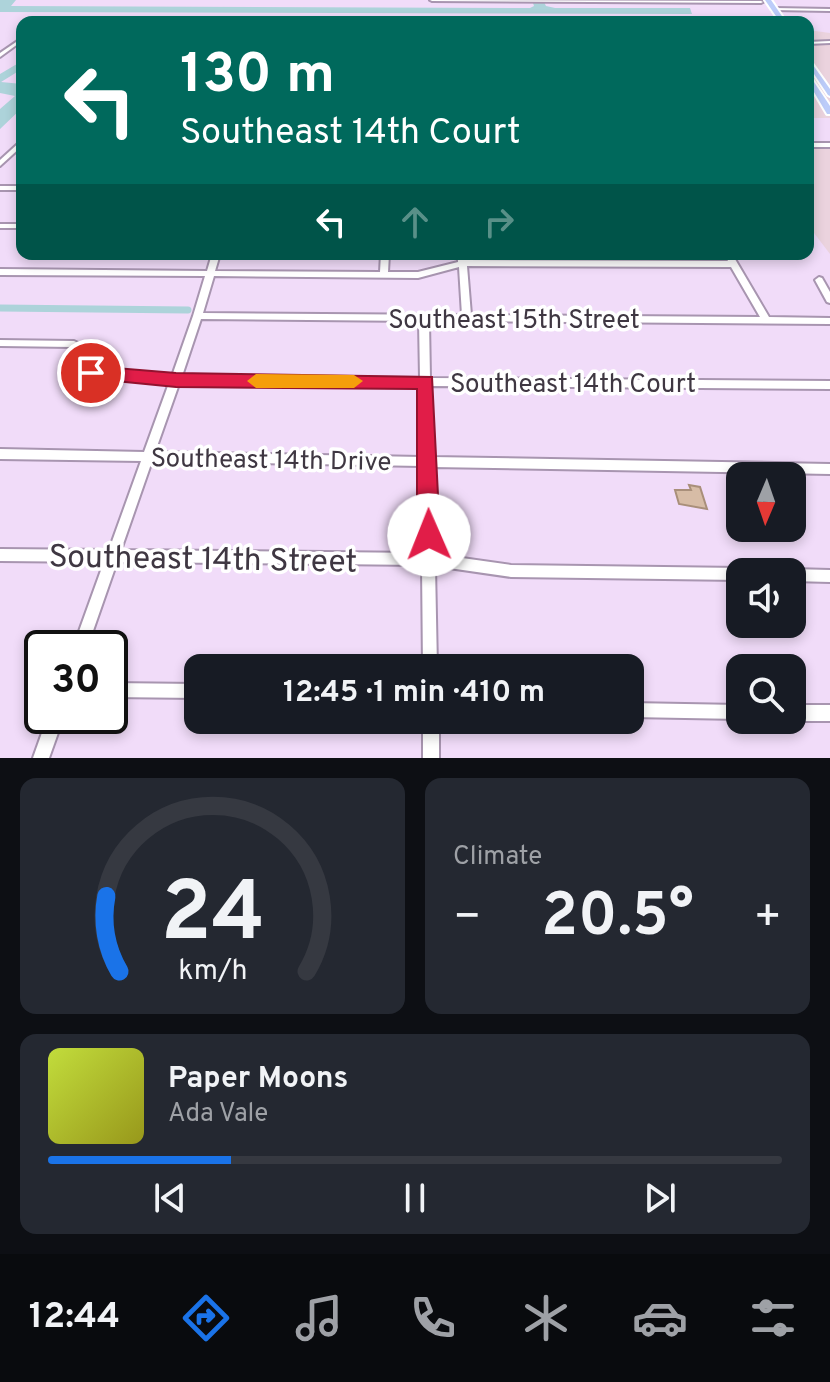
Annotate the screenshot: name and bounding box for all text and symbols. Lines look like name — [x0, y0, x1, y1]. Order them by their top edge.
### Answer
text: 130 m — [180, 42, 335, 112]
icon: left — [48, 48, 152, 152]
text: Southeast 14th Court — [180, 111, 521, 157]
icon: left — [309, 200, 353, 244]
icon: ahead — [393, 200, 437, 244]
icon: right — [477, 200, 521, 244]
street label: Southeast 15th Street — [388, 305, 640, 338]
pin — [57, 339, 125, 407]
icon: arrive — [69, 351, 113, 395]
street label: Southeast 14th Court — [450, 369, 696, 402]
street label: Southeast 14th Drive — [150, 443, 392, 480]
north arrow — [726, 462, 806, 542]
map controls — [726, 462, 806, 734]
position arrow — [387, 493, 471, 577]
street label: Southeast 14th Street — [48, 538, 358, 584]
button: sound — [726, 558, 806, 638]
speed limit sign: 30 — [24, 630, 128, 734]
button: search — [726, 654, 806, 734]
text: 12:45 · 1 min · 410 m — [283, 675, 545, 712]
text: Climate — [453, 841, 542, 874]
text: 24 — [160, 865, 265, 970]
text: 20.5° — [541, 881, 694, 957]
text: − — [453, 891, 481, 947]
text: + — [754, 891, 782, 947]
text: km/h — [178, 954, 247, 990]
text: Paper Moons — [168, 1061, 348, 1098]
text: Ada Vale — [168, 1098, 268, 1131]
icon: previous — [148, 1176, 192, 1220]
icon: pause — [393, 1176, 437, 1220]
icon: next — [638, 1176, 682, 1220]
icon: directions — [178, 1290, 234, 1346]
icon: music — [291, 1290, 347, 1346]
icon: phone — [405, 1290, 461, 1346]
icon: climate — [518, 1290, 574, 1346]
icon: car — [632, 1290, 688, 1346]
icon: filters — [745, 1290, 801, 1346]
text: 12:44 — [29, 1295, 120, 1341]

